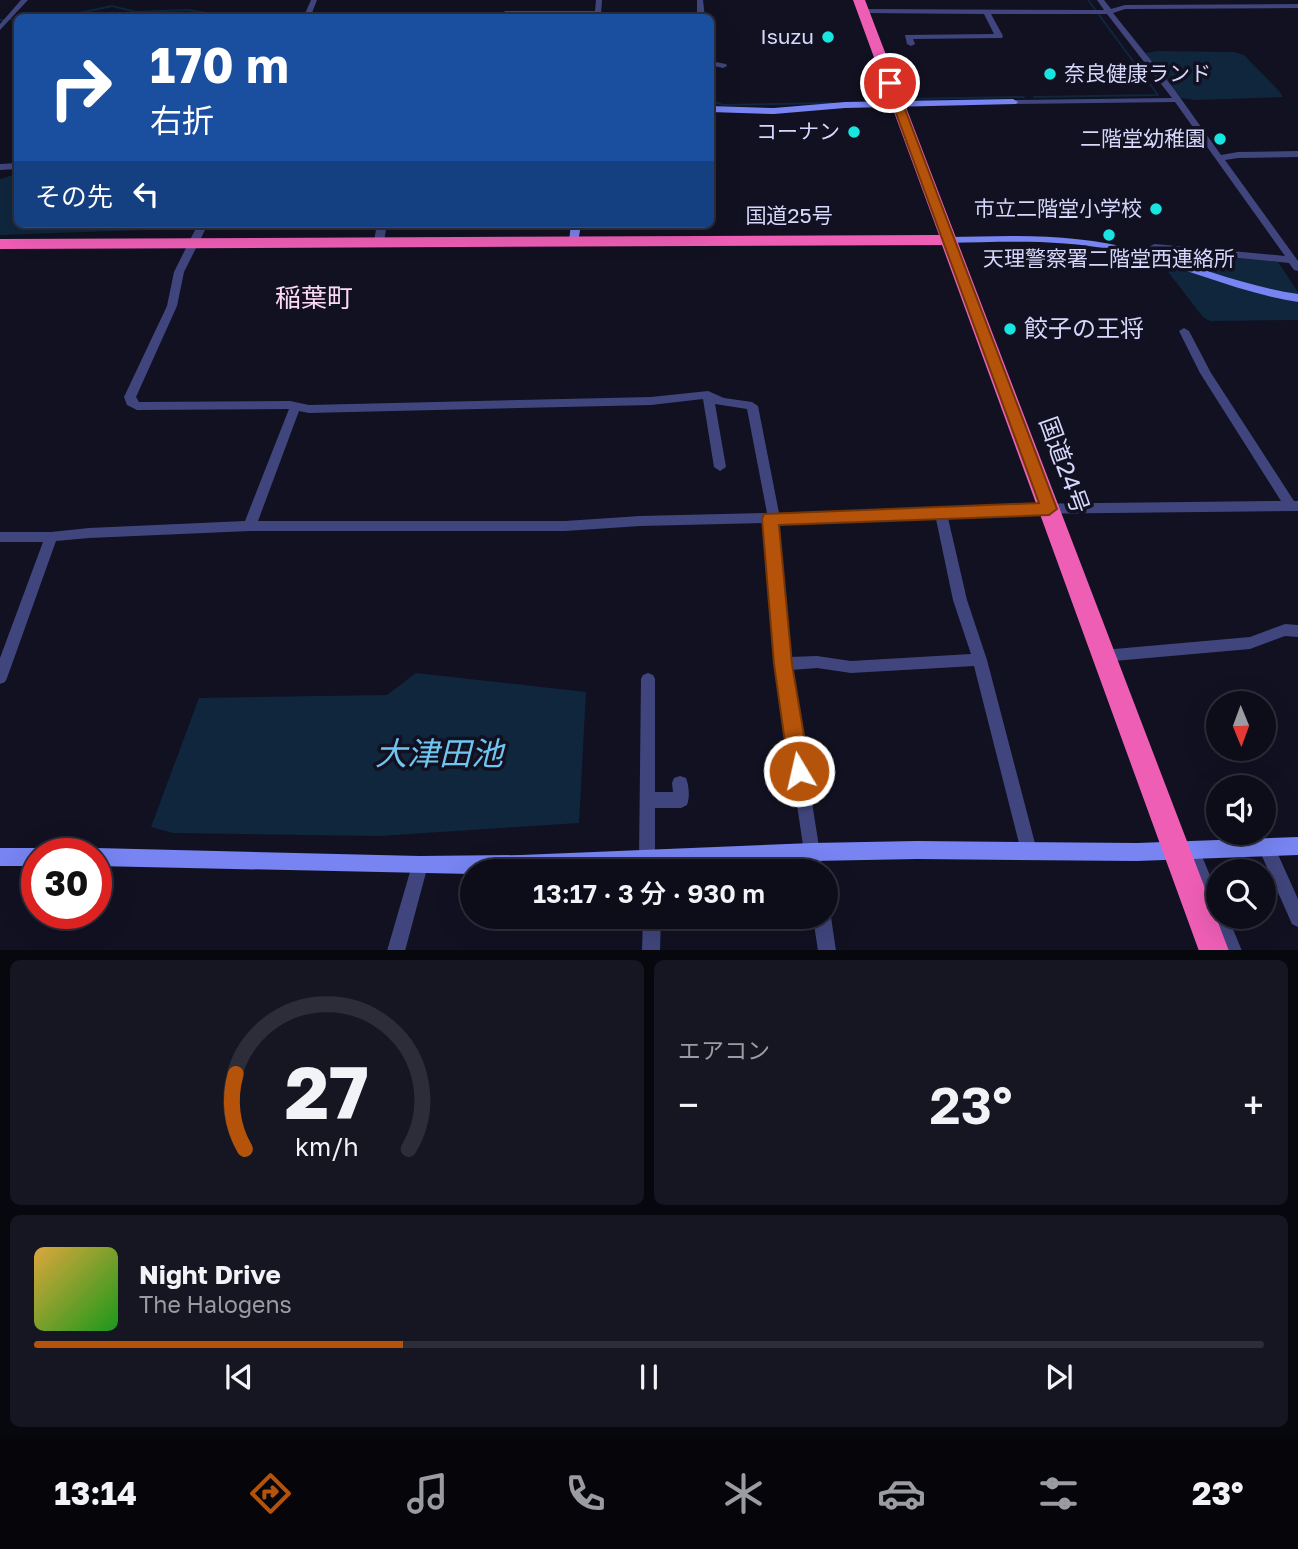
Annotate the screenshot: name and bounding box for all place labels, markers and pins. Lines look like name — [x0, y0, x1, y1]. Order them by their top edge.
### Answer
place label: Isuzu — [760, 23, 814, 49]
marker: Isuzu — [820, 29, 836, 45]
pin — [860, 53, 920, 113]
place label: 奈良健康ランド — [1064, 60, 1211, 86]
marker: 奈良健康ランド — [1042, 66, 1058, 82]
place label: コーナン — [756, 118, 840, 144]
marker: コーナン — [846, 124, 862, 140]
place label: 二階堂幼稚園 — [1080, 125, 1206, 151]
marker: 二階堂幼稚園 — [1212, 131, 1228, 147]
place label: 市立二階堂小学校 — [974, 195, 1142, 221]
marker: 市立二階堂小学校 — [1148, 201, 1164, 217]
marker: 天理警察署二階堂西連絡所 — [1101, 227, 1117, 243]
place label: 天理警察署二階堂西連絡所 — [983, 245, 1235, 271]
place label: 餃子の王将 — [1024, 313, 1144, 342]
marker: 餃子の王将 — [1002, 321, 1018, 337]

